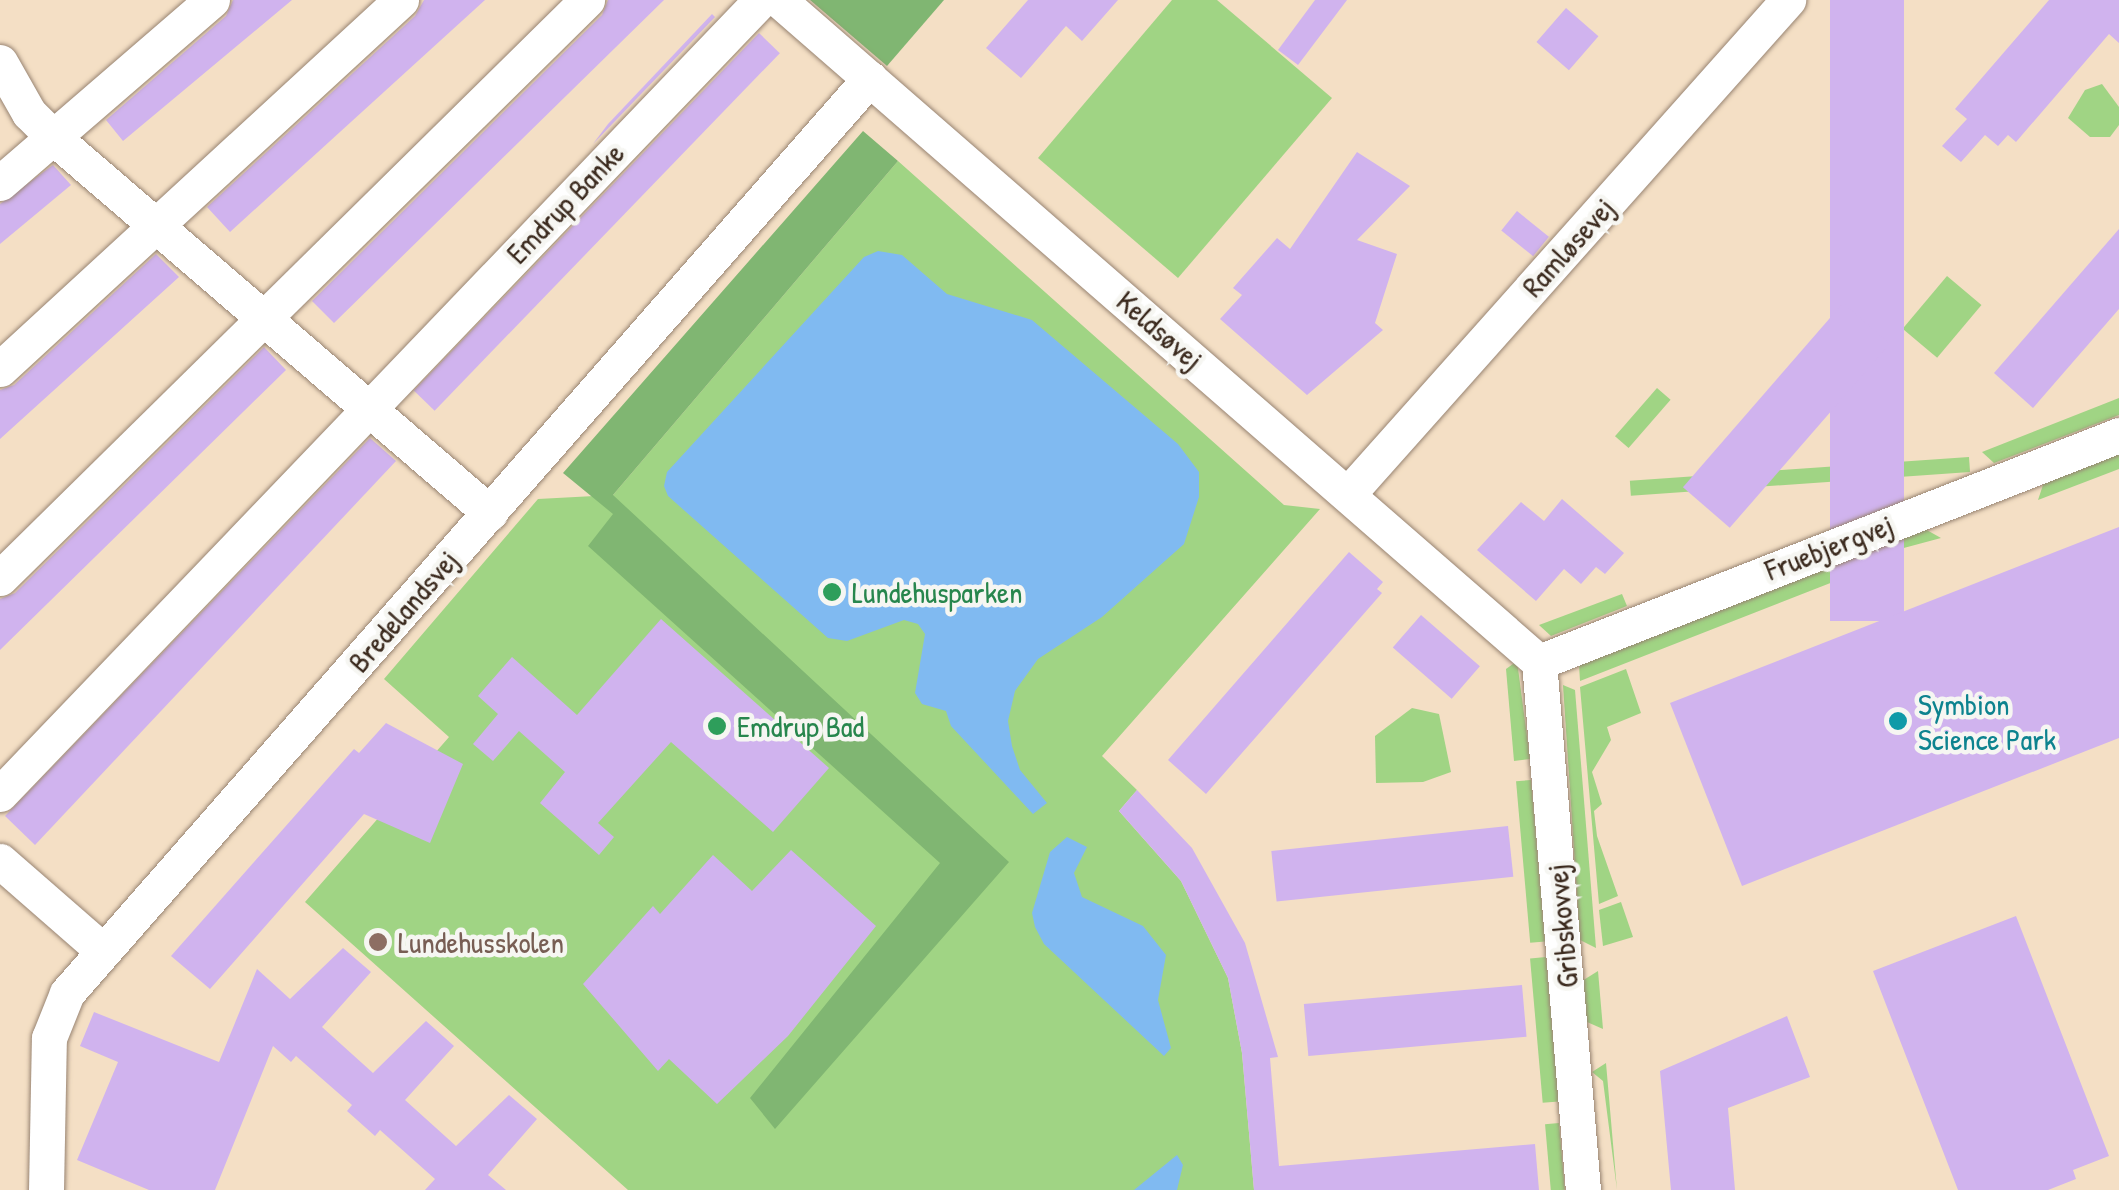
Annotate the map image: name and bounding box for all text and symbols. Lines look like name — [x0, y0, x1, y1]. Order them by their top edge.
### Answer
street label: Emdrup Banke — [499, 135, 631, 271]
street label: Ramløsevej — [1514, 190, 1622, 304]
street label: Keldsøvej — [1110, 283, 1210, 377]
street label: Fruebjergvej — [1760, 506, 1898, 588]
street label: Bredelandsvej — [340, 543, 466, 679]
place label: Lundehusparken — [852, 574, 1023, 610]
marker: Lundehusparken — [821, 581, 843, 603]
place label: Symbion Science Park — [1918, 686, 2056, 756]
place label: Emdrup Bad — [737, 708, 864, 744]
marker: Symbion Science Park — [1887, 710, 1909, 732]
marker: Emdrup Bad — [706, 715, 728, 737]
street label: Gribskovvej — [1539, 863, 1585, 989]
place label: Lundehusskolen — [398, 924, 564, 960]
marker: Lundehusskolen — [367, 931, 389, 953]

